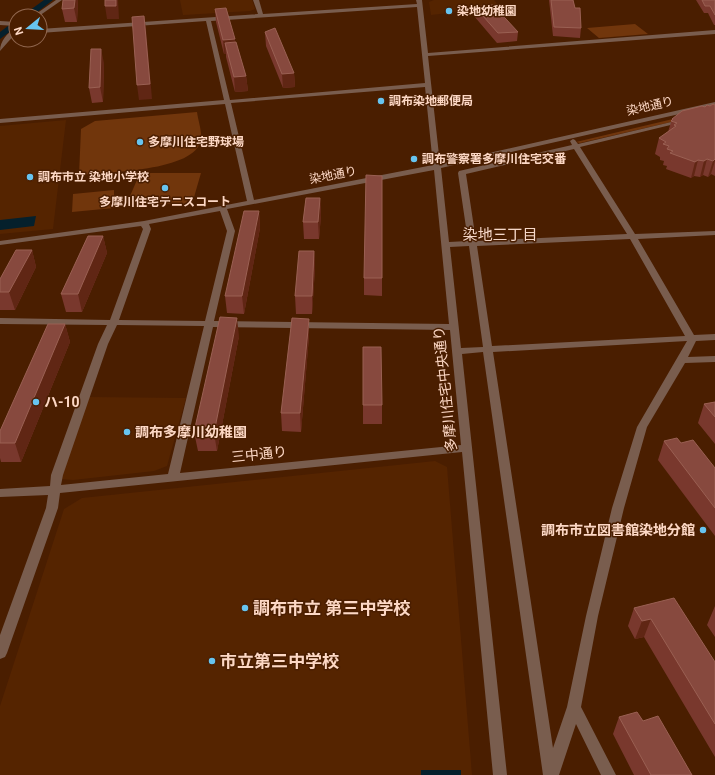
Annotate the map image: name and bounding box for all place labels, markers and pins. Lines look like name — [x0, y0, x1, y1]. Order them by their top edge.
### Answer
place label: 染地幼稚園 — [457, 4, 517, 18]
marker: 染地幼稚園 — [444, 6, 454, 16]
place label: 調布染地郵便局 — [389, 94, 473, 108]
marker: 調布染地郵便局 — [376, 96, 386, 106]
place label: 多摩川住宅野球場 — [148, 135, 244, 149]
marker: 多摩川住宅野球場 — [135, 137, 145, 147]
place label: 調布警察署多摩川住宅交番 — [422, 152, 567, 166]
marker: 調布警察署多摩川住宅交番 — [409, 154, 419, 164]
place label: 調布市立 染地小学校 — [38, 170, 149, 184]
marker: 調布市立 染地小学校 — [25, 172, 35, 182]
marker: 多摩川住宅テニスコート — [160, 183, 170, 193]
place label: 多摩川住宅テニスコート — [99, 195, 231, 209]
place label: ハ-10 — [44, 394, 80, 410]
marker: ハ-10 — [31, 397, 41, 407]
place label: 調布多摩川幼稚園 — [135, 424, 247, 440]
marker: 調布多摩川幼稚園 — [122, 427, 132, 437]
place label: 調布市立図書館染地分館 — [541, 522, 695, 538]
marker: 調布市立図書館染地分館 — [698, 525, 708, 535]
place label: 調布市立 第三中学校 — [253, 598, 410, 618]
marker: 調布市立 第三中学校 — [240, 603, 250, 613]
place label: 市立第三中学校 — [220, 651, 339, 671]
marker: 市立第三中学校 — [207, 656, 217, 666]

